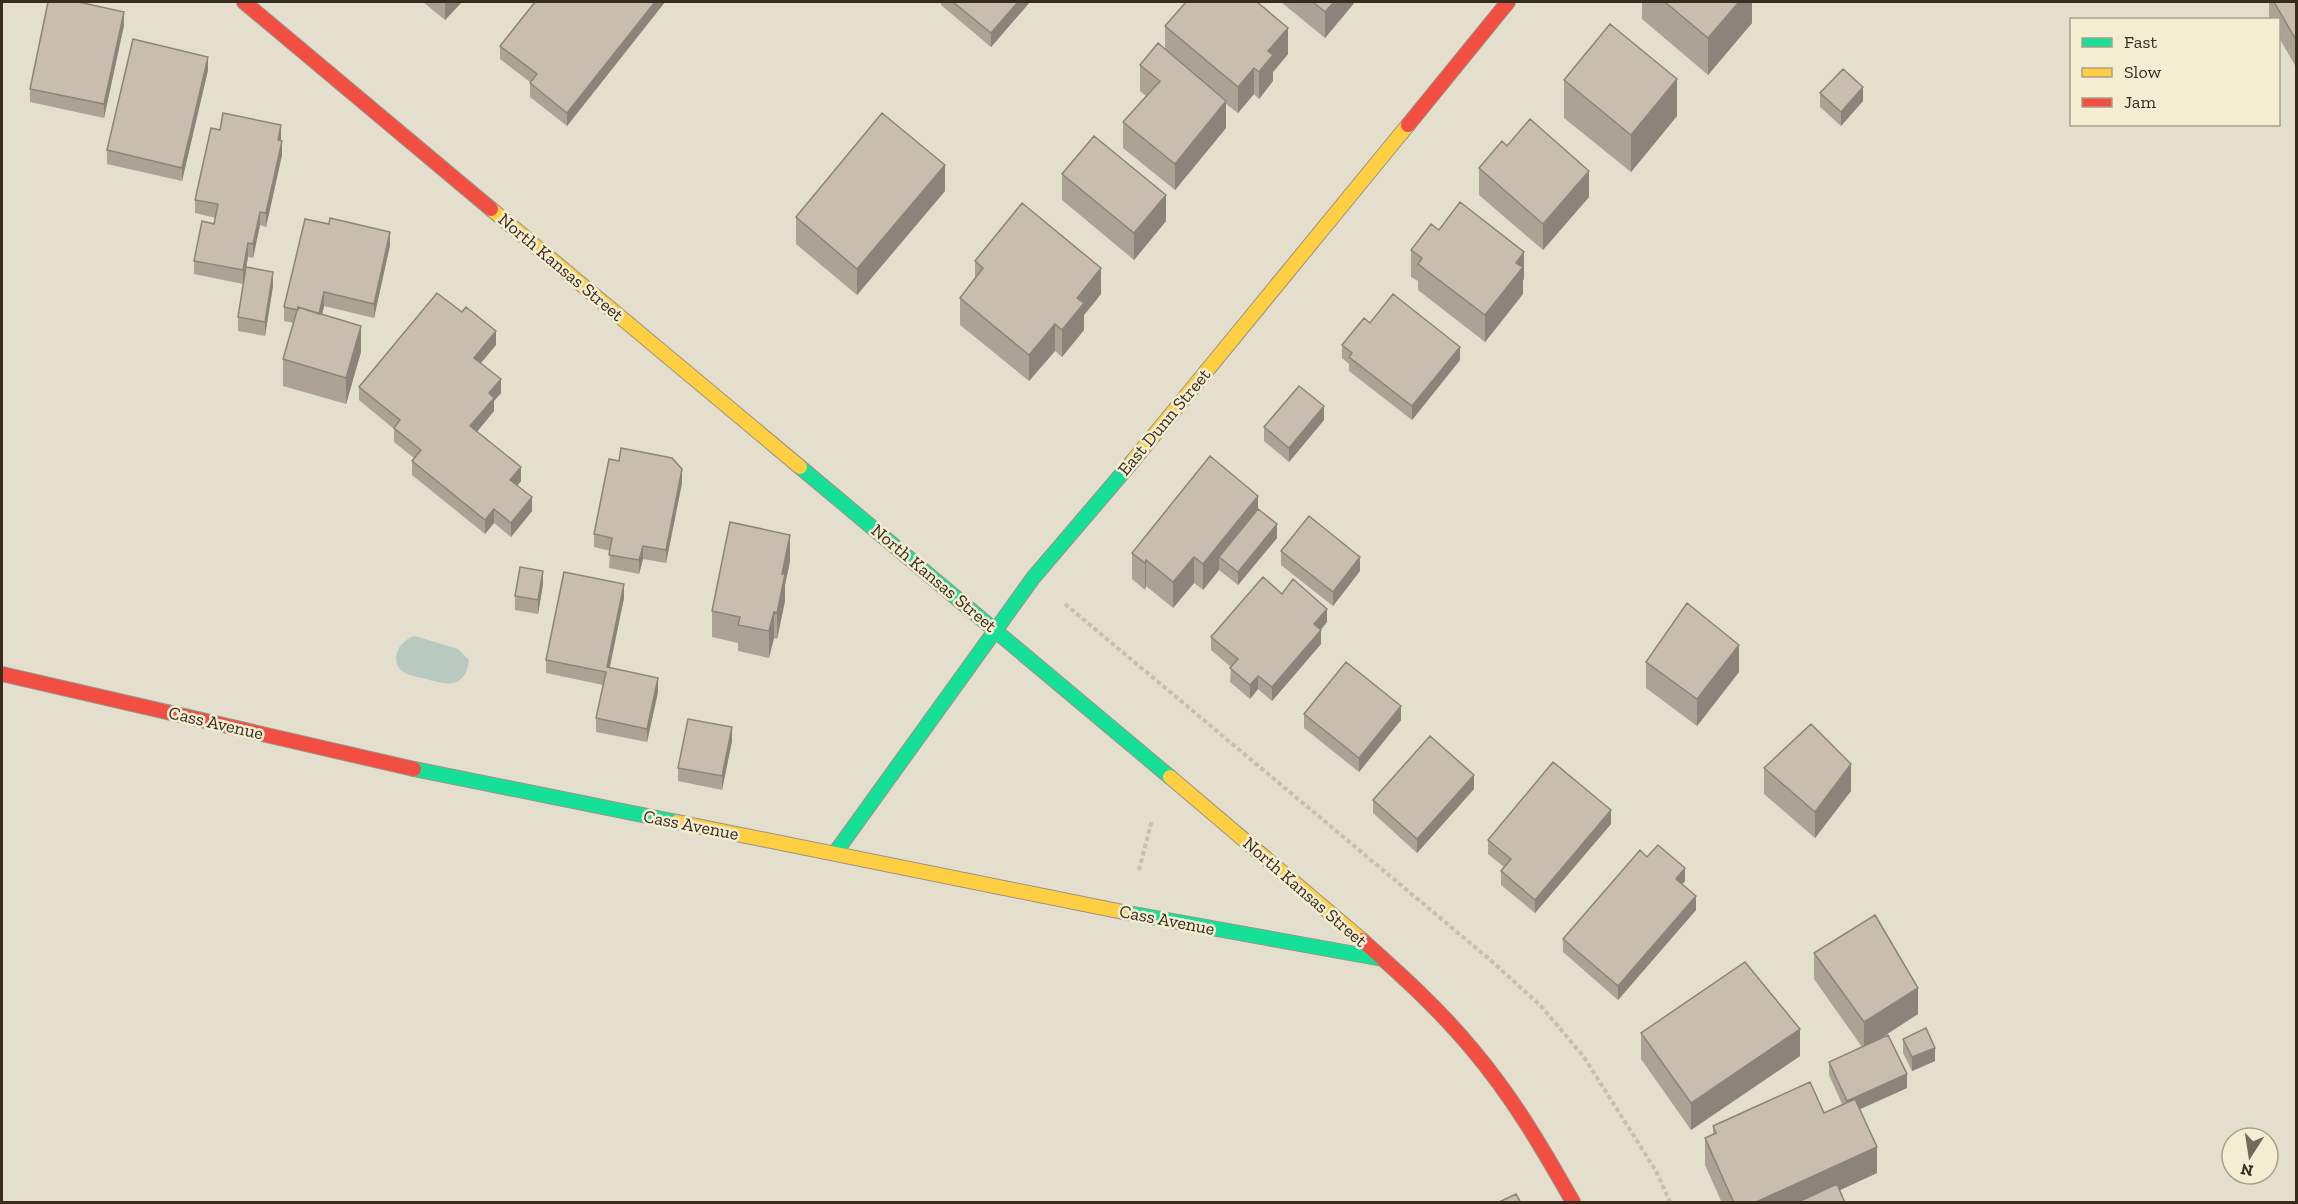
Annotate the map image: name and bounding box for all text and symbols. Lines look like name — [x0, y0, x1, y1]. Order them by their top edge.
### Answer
legend — [2070, 18, 2280, 126]
text: Fast — [2124, 31, 2157, 53]
text: Slow — [2124, 61, 2161, 83]
text: Jam — [2124, 91, 2156, 113]
street label: North Kansas Street — [494, 208, 628, 326]
street label: East Dunn Street — [1113, 364, 1215, 480]
street label: North Kansas Street — [867, 519, 1001, 637]
street label: Cass Avenue — [166, 701, 266, 745]
street label: Cass Avenue — [641, 805, 741, 845]
street label: North Kansas Street — [1239, 832, 1372, 952]
street label: Cass Avenue — [1117, 900, 1217, 940]
north arrow — [2220, 1126, 2280, 1186]
text: N — [2239, 1160, 2255, 1181]

